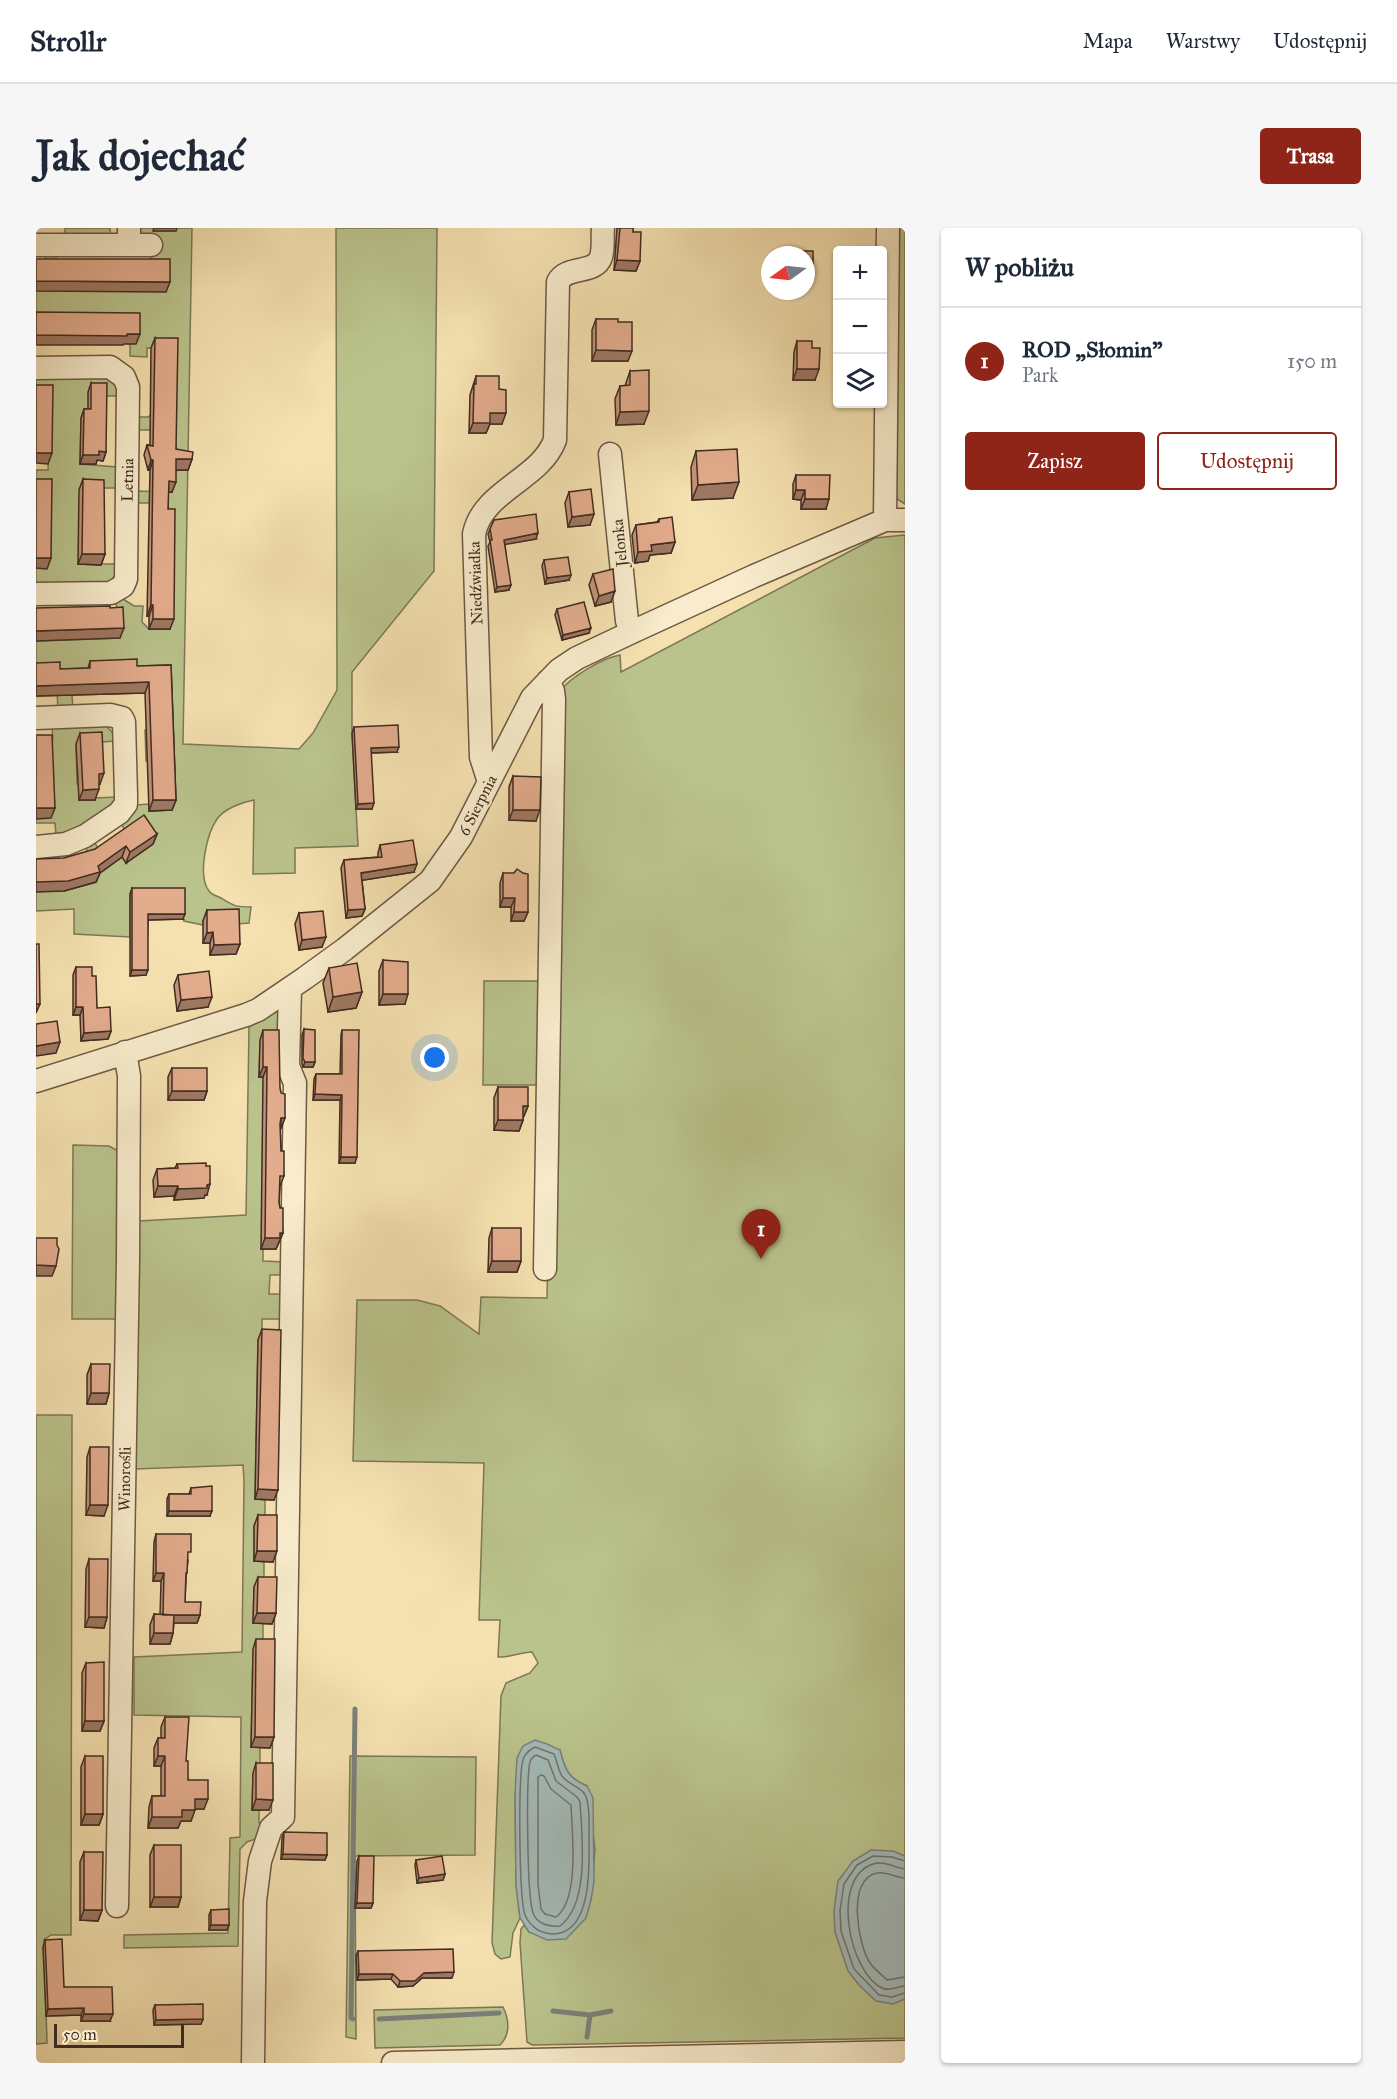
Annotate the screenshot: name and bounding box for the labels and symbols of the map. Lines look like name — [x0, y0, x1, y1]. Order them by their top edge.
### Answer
north arrow — [761, 246, 815, 300]
street label: Letnia — [118, 458, 137, 502]
street label: Jelonka — [608, 518, 633, 570]
street label: Niedźwiadka — [465, 541, 486, 625]
street label: 6 Sierpnia — [454, 771, 501, 839]
your location — [420, 1043, 449, 1072]
pin: 1 — [742, 1210, 780, 1259]
street label: Winorośli — [114, 1446, 135, 1512]
scale bar — [54, 2021, 184, 2048]

